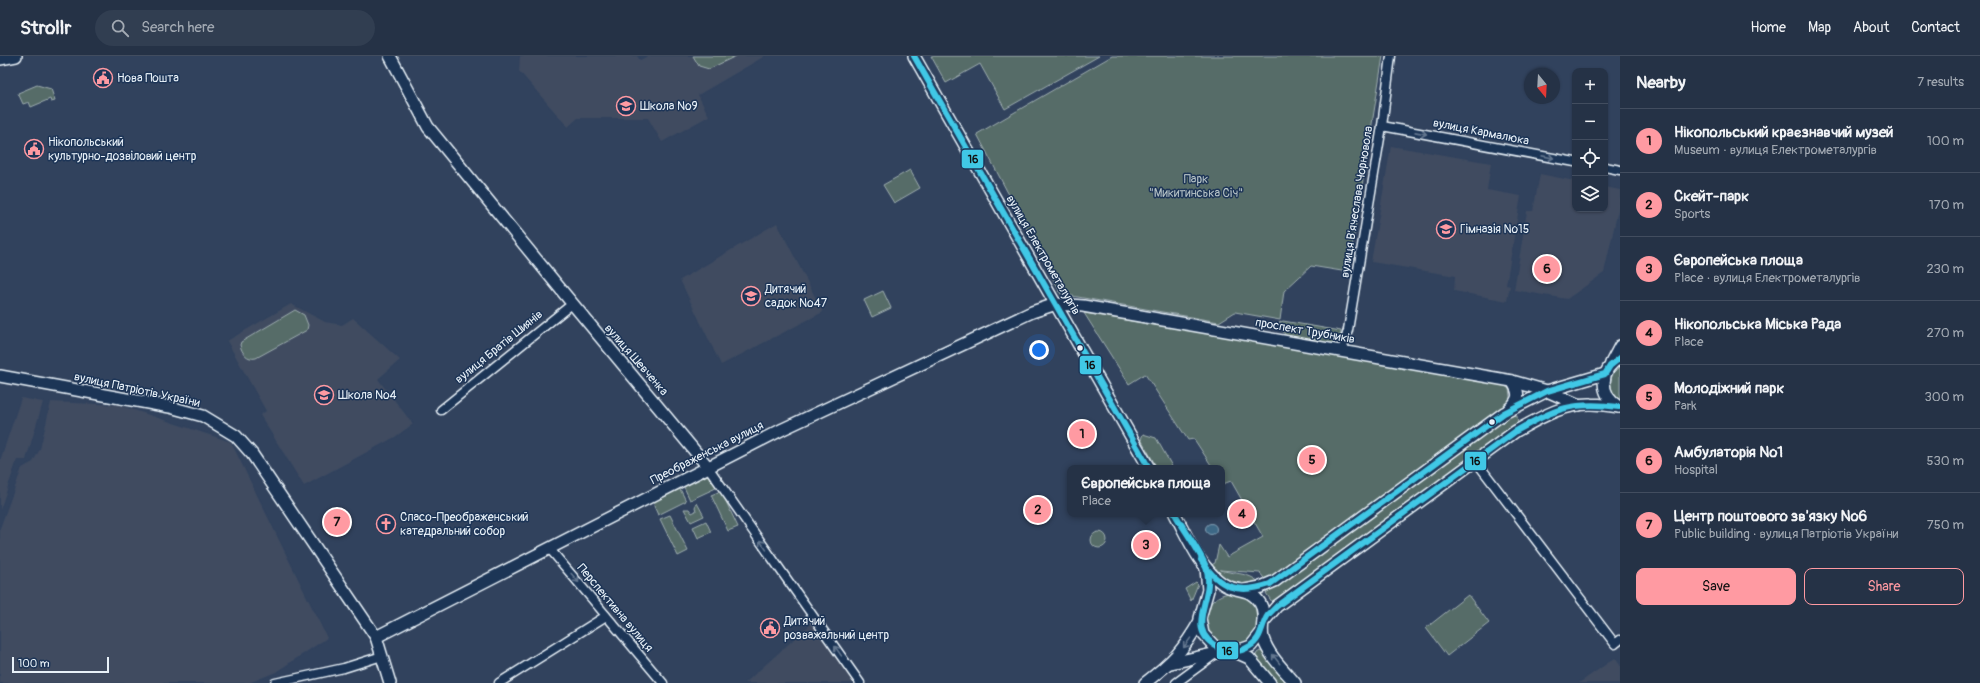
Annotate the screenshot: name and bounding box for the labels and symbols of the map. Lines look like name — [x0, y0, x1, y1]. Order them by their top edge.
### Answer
public building icon: Нова Пошта — [92, 67, 114, 89]
north arrow — [1524, 68, 1560, 104]
place label: Нова Пошта — [117, 71, 179, 86]
school or university icon: Школа №9 — [615, 95, 637, 117]
place label: Школа №9 — [640, 99, 698, 114]
street label: вулиця Кармалюка — [1432, 115, 1531, 149]
street label: вулиця В'ячеслава Чорновола — [1338, 125, 1376, 279]
one-way arrow — [1414, 129, 1427, 137]
place label: Нікопольський культурно-дозвіловий центр — [48, 135, 197, 164]
public building icon: Нікопольський культурно-дозвіловий центр — [23, 138, 45, 160]
line badge: 16 — [961, 149, 984, 169]
text: 16 — [968, 153, 979, 166]
one-way arrow — [1542, 153, 1555, 161]
park label: Парк "Микитинська Січ" — [1149, 172, 1243, 201]
street label: вулиця Електрометалургів — [1003, 192, 1084, 318]
school or university icon: Гімназія №15 — [1435, 218, 1457, 240]
place label: Гімназія №15 — [1460, 222, 1529, 237]
pin: 6 — [1534, 254, 1560, 284]
place label: Дитячий садок №47 — [764, 282, 828, 311]
school or university icon: Дитячий садок №47 — [740, 285, 762, 307]
street label: вулиця Братів Шиянів — [452, 307, 546, 387]
street label: проспект Трубників — [1254, 315, 1356, 347]
street label: вулиця Шевченка — [601, 321, 671, 399]
your location — [1029, 340, 1049, 360]
unlabelled marker — [1075, 343, 1085, 353]
line badge: 16 — [1079, 355, 1102, 375]
text: 16 — [1085, 359, 1096, 372]
street label: вулиця Патріотів України — [73, 369, 202, 411]
school or university icon: Школа №4 — [313, 384, 335, 406]
place label: Школа №4 — [338, 388, 397, 403]
unlabelled marker — [1487, 417, 1497, 427]
street label: Преображенська вулиця — [648, 418, 766, 488]
pin: 1 — [1069, 419, 1095, 449]
pin: 5 — [1299, 445, 1325, 475]
line badge: 16 — [1464, 451, 1487, 471]
text: 16 — [1470, 455, 1481, 468]
pin: 2 — [1025, 495, 1051, 525]
pin: 4 — [1229, 499, 1255, 529]
pin: 7 — [324, 507, 350, 537]
place label: Спасо-Преображенський катедральний собор — [400, 510, 529, 539]
church icon: Спасо-Преображенський катедральний собор — [375, 513, 397, 535]
pin: 3 — [1133, 530, 1159, 560]
one-way arrow — [759, 540, 767, 551]
street label: Перспективна вулиця — [574, 561, 656, 655]
one-way arrow — [570, 573, 579, 584]
place label: Дитячий розважальний центр — [783, 614, 890, 643]
public building icon: Дитячий розважальний центр — [759, 617, 781, 639]
one-way arrow — [1183, 637, 1191, 648]
line badge: 16 — [1216, 641, 1239, 660]
text: 16 — [1222, 645, 1233, 658]
one-way arrow — [834, 646, 842, 657]
one-way arrow — [1271, 654, 1280, 665]
scale bar — [12, 655, 109, 674]

